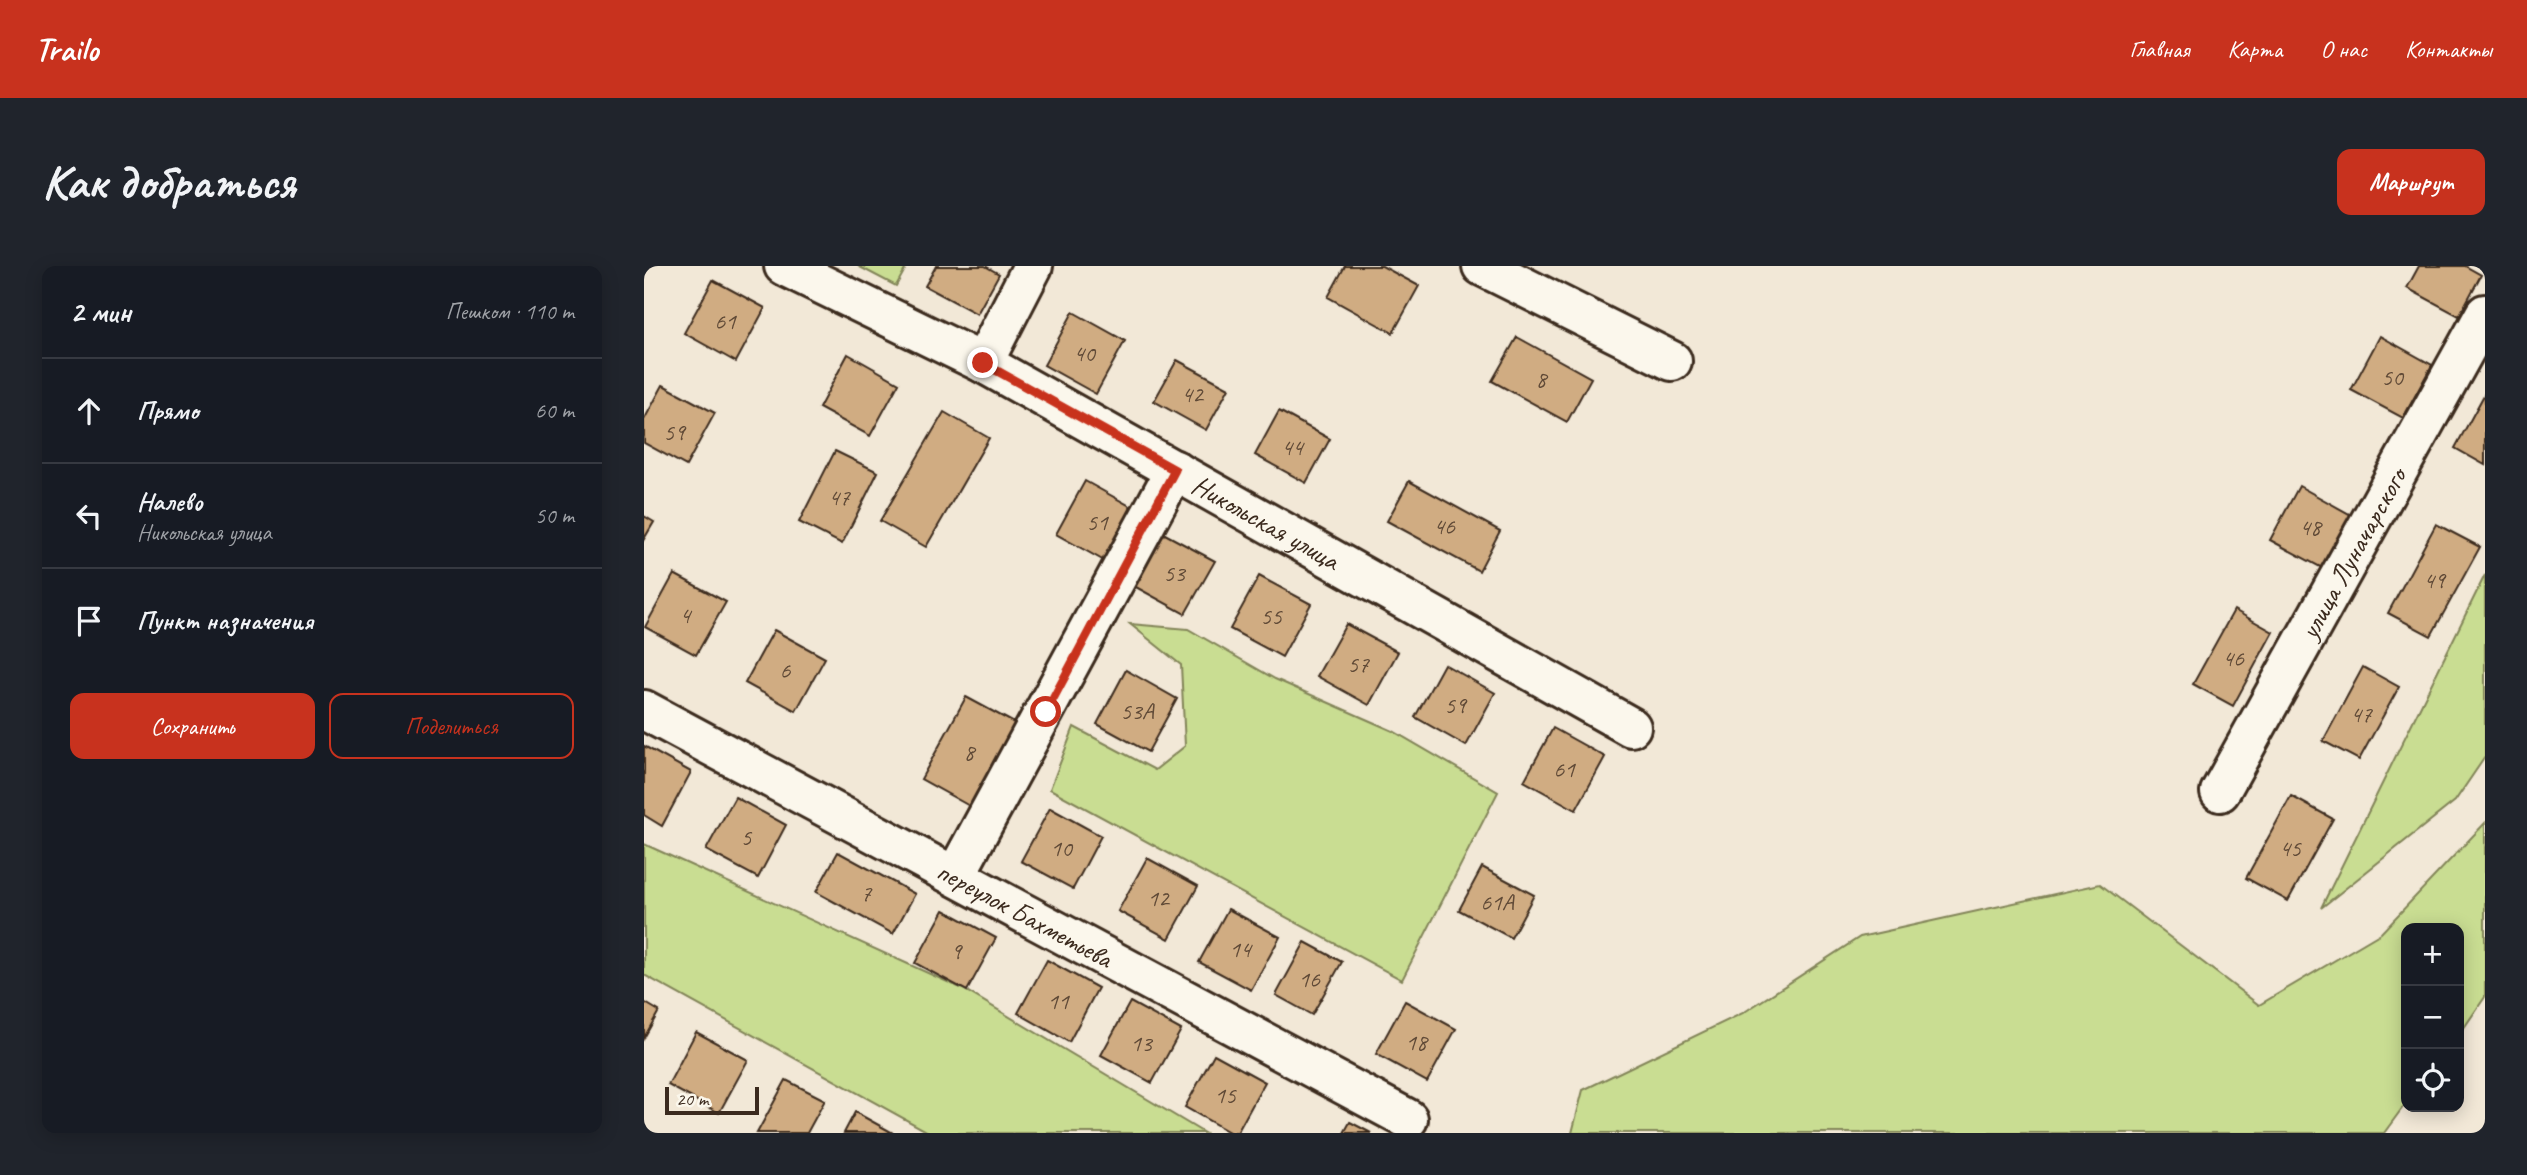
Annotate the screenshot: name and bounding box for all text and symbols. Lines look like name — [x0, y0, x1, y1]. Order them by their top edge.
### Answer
text: Trailo — [35, 28, 98, 70]
text: Главная — [2129, 34, 2190, 64]
text: Карта — [2228, 34, 2282, 64]
text: О нас — [2320, 34, 2367, 64]
text: Контакты — [2405, 34, 2492, 64]
button: Маршрут — [2337, 149, 2485, 215]
text: Как добраться — [42, 151, 295, 213]
text: 2 мин — [70, 293, 131, 331]
text: Пешком · 110 m — [446, 297, 574, 326]
house number: 61 — [714, 306, 737, 336]
house number: 40 — [1073, 338, 1097, 368]
route end — [967, 347, 998, 378]
house number: 50 — [2381, 362, 2405, 392]
house number: 8 — [1536, 364, 1549, 394]
house number: 42 — [1181, 379, 1205, 409]
icon: ahead — [70, 392, 108, 430]
text: Прямо — [137, 394, 199, 427]
text: 60 m — [535, 396, 574, 425]
house number: 59 — [663, 417, 687, 447]
house number: 44 — [1281, 432, 1305, 462]
street label: улица Луначарского — [2291, 459, 2416, 647]
street label: Никольская улица — [1186, 467, 1347, 579]
house number: 47 — [828, 482, 851, 512]
text: Налево — [137, 485, 203, 518]
icon: left — [70, 497, 108, 535]
text: 50 m — [535, 501, 574, 530]
house number: 51 — [1086, 507, 1109, 537]
house number: 46 — [1433, 511, 1456, 541]
house number: 48 — [2299, 512, 2323, 542]
text: Никольская улица — [137, 518, 271, 547]
house number: 53 — [1163, 558, 1187, 588]
house number: 49 — [2423, 565, 2447, 595]
house number: 4 — [680, 600, 693, 630]
house number: 55 — [1260, 601, 1283, 631]
icon: arrive — [70, 602, 108, 640]
text: Пункт назначения — [137, 604, 313, 637]
house number: 46 — [2222, 643, 2245, 673]
house number: 57 — [1347, 649, 1370, 679]
house number: 6 — [780, 655, 792, 685]
house number: 59 — [1444, 690, 1468, 720]
button: Сохранить — [70, 693, 315, 759]
button: Поделиться — [329, 693, 574, 759]
route start — [1030, 696, 1061, 727]
house number: 53А — [1120, 696, 1155, 726]
house number: 47 — [2350, 699, 2373, 729]
house number: 8 — [964, 737, 977, 767]
house number: 61 — [1553, 754, 1576, 784]
house number: 5 — [741, 822, 753, 852]
house number: 10 — [1050, 833, 1074, 863]
house number: 45 — [2279, 833, 2302, 863]
street label: переулок Бахметьева — [931, 853, 1120, 976]
house number: 7 — [861, 878, 873, 908]
house number: 12 — [1147, 883, 1171, 913]
house number: 61А — [1480, 887, 1515, 917]
map controls — [2401, 923, 2464, 1112]
button: + — [2401, 923, 2464, 986]
house number: 14 — [1229, 934, 1253, 964]
house number: 9 — [951, 936, 964, 966]
house number: 16 — [1298, 964, 1321, 994]
house number: 11 — [1047, 986, 1070, 1016]
button: − — [2401, 986, 2464, 1049]
house number: 18 — [1405, 1027, 1429, 1057]
house number: 13 — [1130, 1028, 1154, 1058]
button: locate — [2401, 1049, 2464, 1112]
house number: 15 — [1214, 1080, 1237, 1110]
scale bar — [665, 1084, 760, 1116]
text: 20 m — [676, 1087, 708, 1111]

